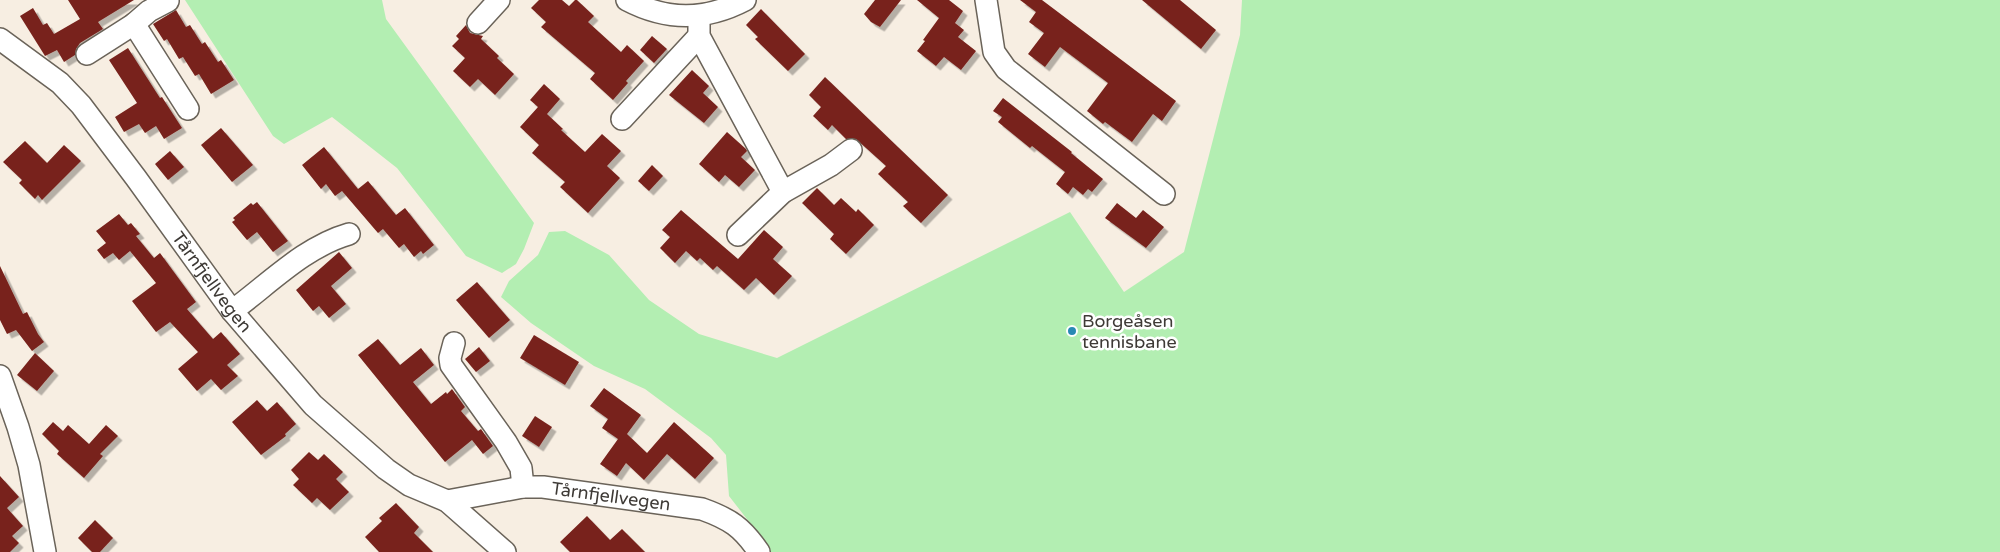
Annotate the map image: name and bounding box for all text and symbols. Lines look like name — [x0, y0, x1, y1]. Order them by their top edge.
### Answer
street label: Tårnfjellvegen — [167, 227, 257, 337]
place label: Borgeåsen tennisbane — [1082, 310, 1177, 353]
marker: Borgeåsen tennisbane — [1066, 325, 1078, 337]
street label: Tårnfjellvegen — [550, 477, 672, 516]

